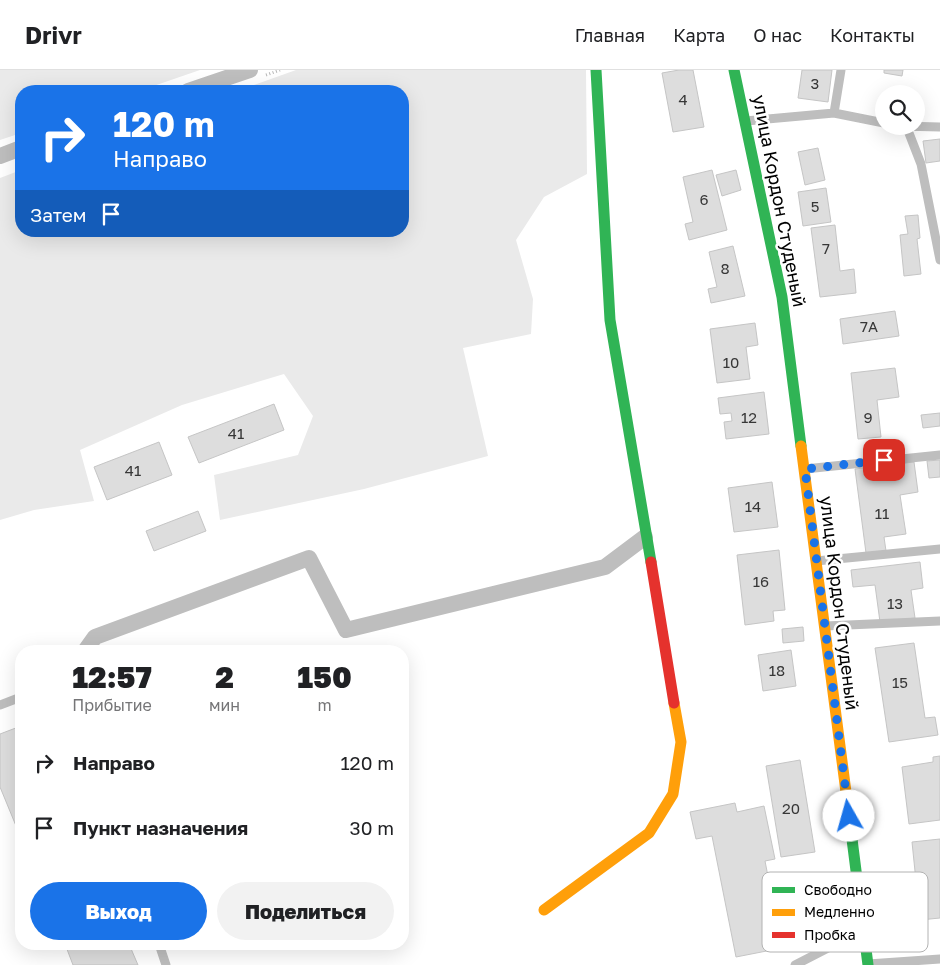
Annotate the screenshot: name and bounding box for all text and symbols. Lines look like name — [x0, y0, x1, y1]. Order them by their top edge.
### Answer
text: Drivr — [25, 20, 82, 49]
text: Главная — [575, 24, 645, 46]
text: Карта — [673, 24, 725, 46]
text: О нас — [753, 24, 802, 46]
text: Контакты — [830, 24, 915, 46]
house number: 3 — [811, 74, 819, 92]
map controls — [875, 85, 925, 135]
button: search — [875, 85, 925, 135]
house number: 4 — [678, 90, 688, 108]
street label: улица Кордон Студеный — [749, 93, 811, 309]
text: 120 m — [113, 103, 215, 145]
icon: right — [30, 105, 95, 170]
text: Направо — [113, 145, 207, 172]
house number: 6 — [699, 190, 709, 208]
house number: 5 — [811, 197, 819, 215]
icon: arrive — [97, 200, 125, 228]
text: Затем — [30, 203, 87, 226]
house number: 7 — [822, 239, 830, 257]
house number: 8 — [720, 259, 730, 277]
house number: 7А — [860, 317, 878, 335]
house number: 10 — [723, 353, 739, 371]
house number: 12 — [741, 408, 757, 426]
house number: 9 — [863, 408, 873, 426]
house number: 41 — [228, 424, 244, 442]
pin — [863, 439, 905, 481]
icon: arrive — [870, 446, 898, 474]
house number: 41 — [125, 461, 141, 479]
street label: улица Кордон Студеный — [816, 494, 864, 711]
house number: 14 — [745, 497, 761, 515]
house number: 11 — [875, 504, 889, 522]
house number: 16 — [753, 572, 769, 590]
house number: 13 — [887, 594, 903, 612]
text: 12:57 — [72, 659, 152, 695]
text: 2 — [215, 659, 234, 695]
text: 150 — [297, 659, 352, 695]
house number: 18 — [769, 661, 785, 679]
house number: 15 — [892, 673, 908, 691]
text: Прибытие — [72, 695, 152, 715]
text: мин — [209, 695, 240, 715]
text: m — [317, 695, 332, 715]
icon: right — [30, 749, 58, 777]
text: Направо — [73, 751, 155, 774]
text: 120 m — [340, 751, 394, 774]
position arrow — [822, 789, 874, 841]
house number: 20 — [782, 799, 800, 817]
icon: arrive — [30, 814, 58, 842]
text: Пункт назначения — [73, 816, 248, 839]
text: 30 m — [350, 816, 394, 839]
legend — [762, 872, 928, 952]
text: Свободно — [804, 881, 872, 898]
button: Выход — [30, 882, 207, 940]
button: Поделиться — [217, 882, 394, 940]
text: Медленно — [804, 903, 875, 920]
text: Пробка — [804, 926, 856, 943]

